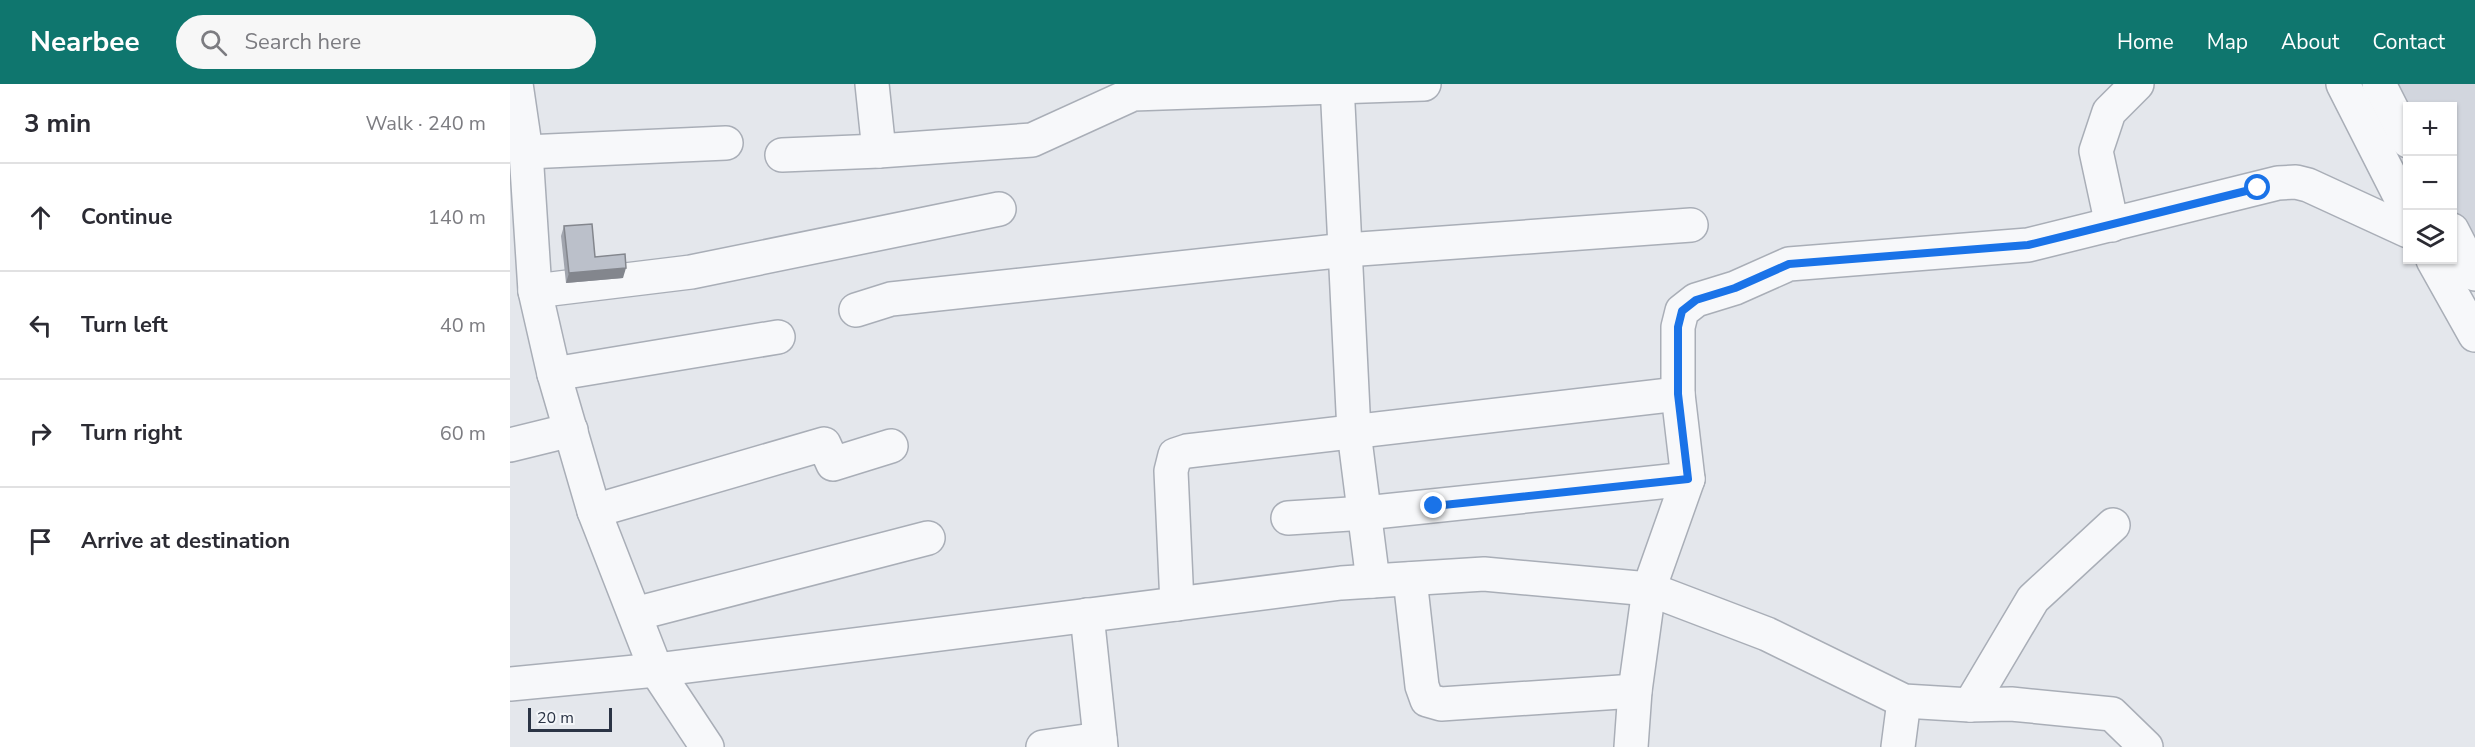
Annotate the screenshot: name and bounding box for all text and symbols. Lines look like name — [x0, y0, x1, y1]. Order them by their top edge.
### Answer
search box — [176, 15, 596, 69]
text: Nearbee — [30, 23, 140, 61]
icon: search — [197, 26, 230, 59]
text: Search here — [245, 27, 361, 57]
text: Home — [2117, 28, 2174, 56]
text: Map — [2207, 28, 2248, 56]
text: About — [2281, 28, 2339, 56]
text: Contact — [2372, 28, 2445, 56]
map controls — [2403, 102, 2457, 264]
button: + — [2403, 102, 2457, 156]
text: 3 min — [24, 106, 91, 141]
text: Walk · 240 m — [366, 110, 486, 137]
button: − — [2403, 156, 2457, 210]
route start — [2244, 174, 2270, 200]
icon: ahead — [24, 201, 57, 234]
text: Continue — [81, 202, 172, 232]
text: 140 m — [428, 204, 486, 231]
button: layers — [2403, 210, 2457, 264]
icon: left — [24, 309, 57, 342]
text: Turn left — [81, 310, 168, 340]
text: 40 m — [440, 312, 486, 339]
icon: right — [24, 417, 57, 450]
text: Turn right — [81, 418, 182, 448]
text: 60 m — [440, 420, 486, 447]
route end — [1420, 492, 1446, 518]
icon: arrive — [24, 525, 57, 558]
text: Arrive at destination — [81, 526, 290, 556]
scale bar — [528, 705, 612, 732]
text: 20 m — [537, 707, 574, 729]

